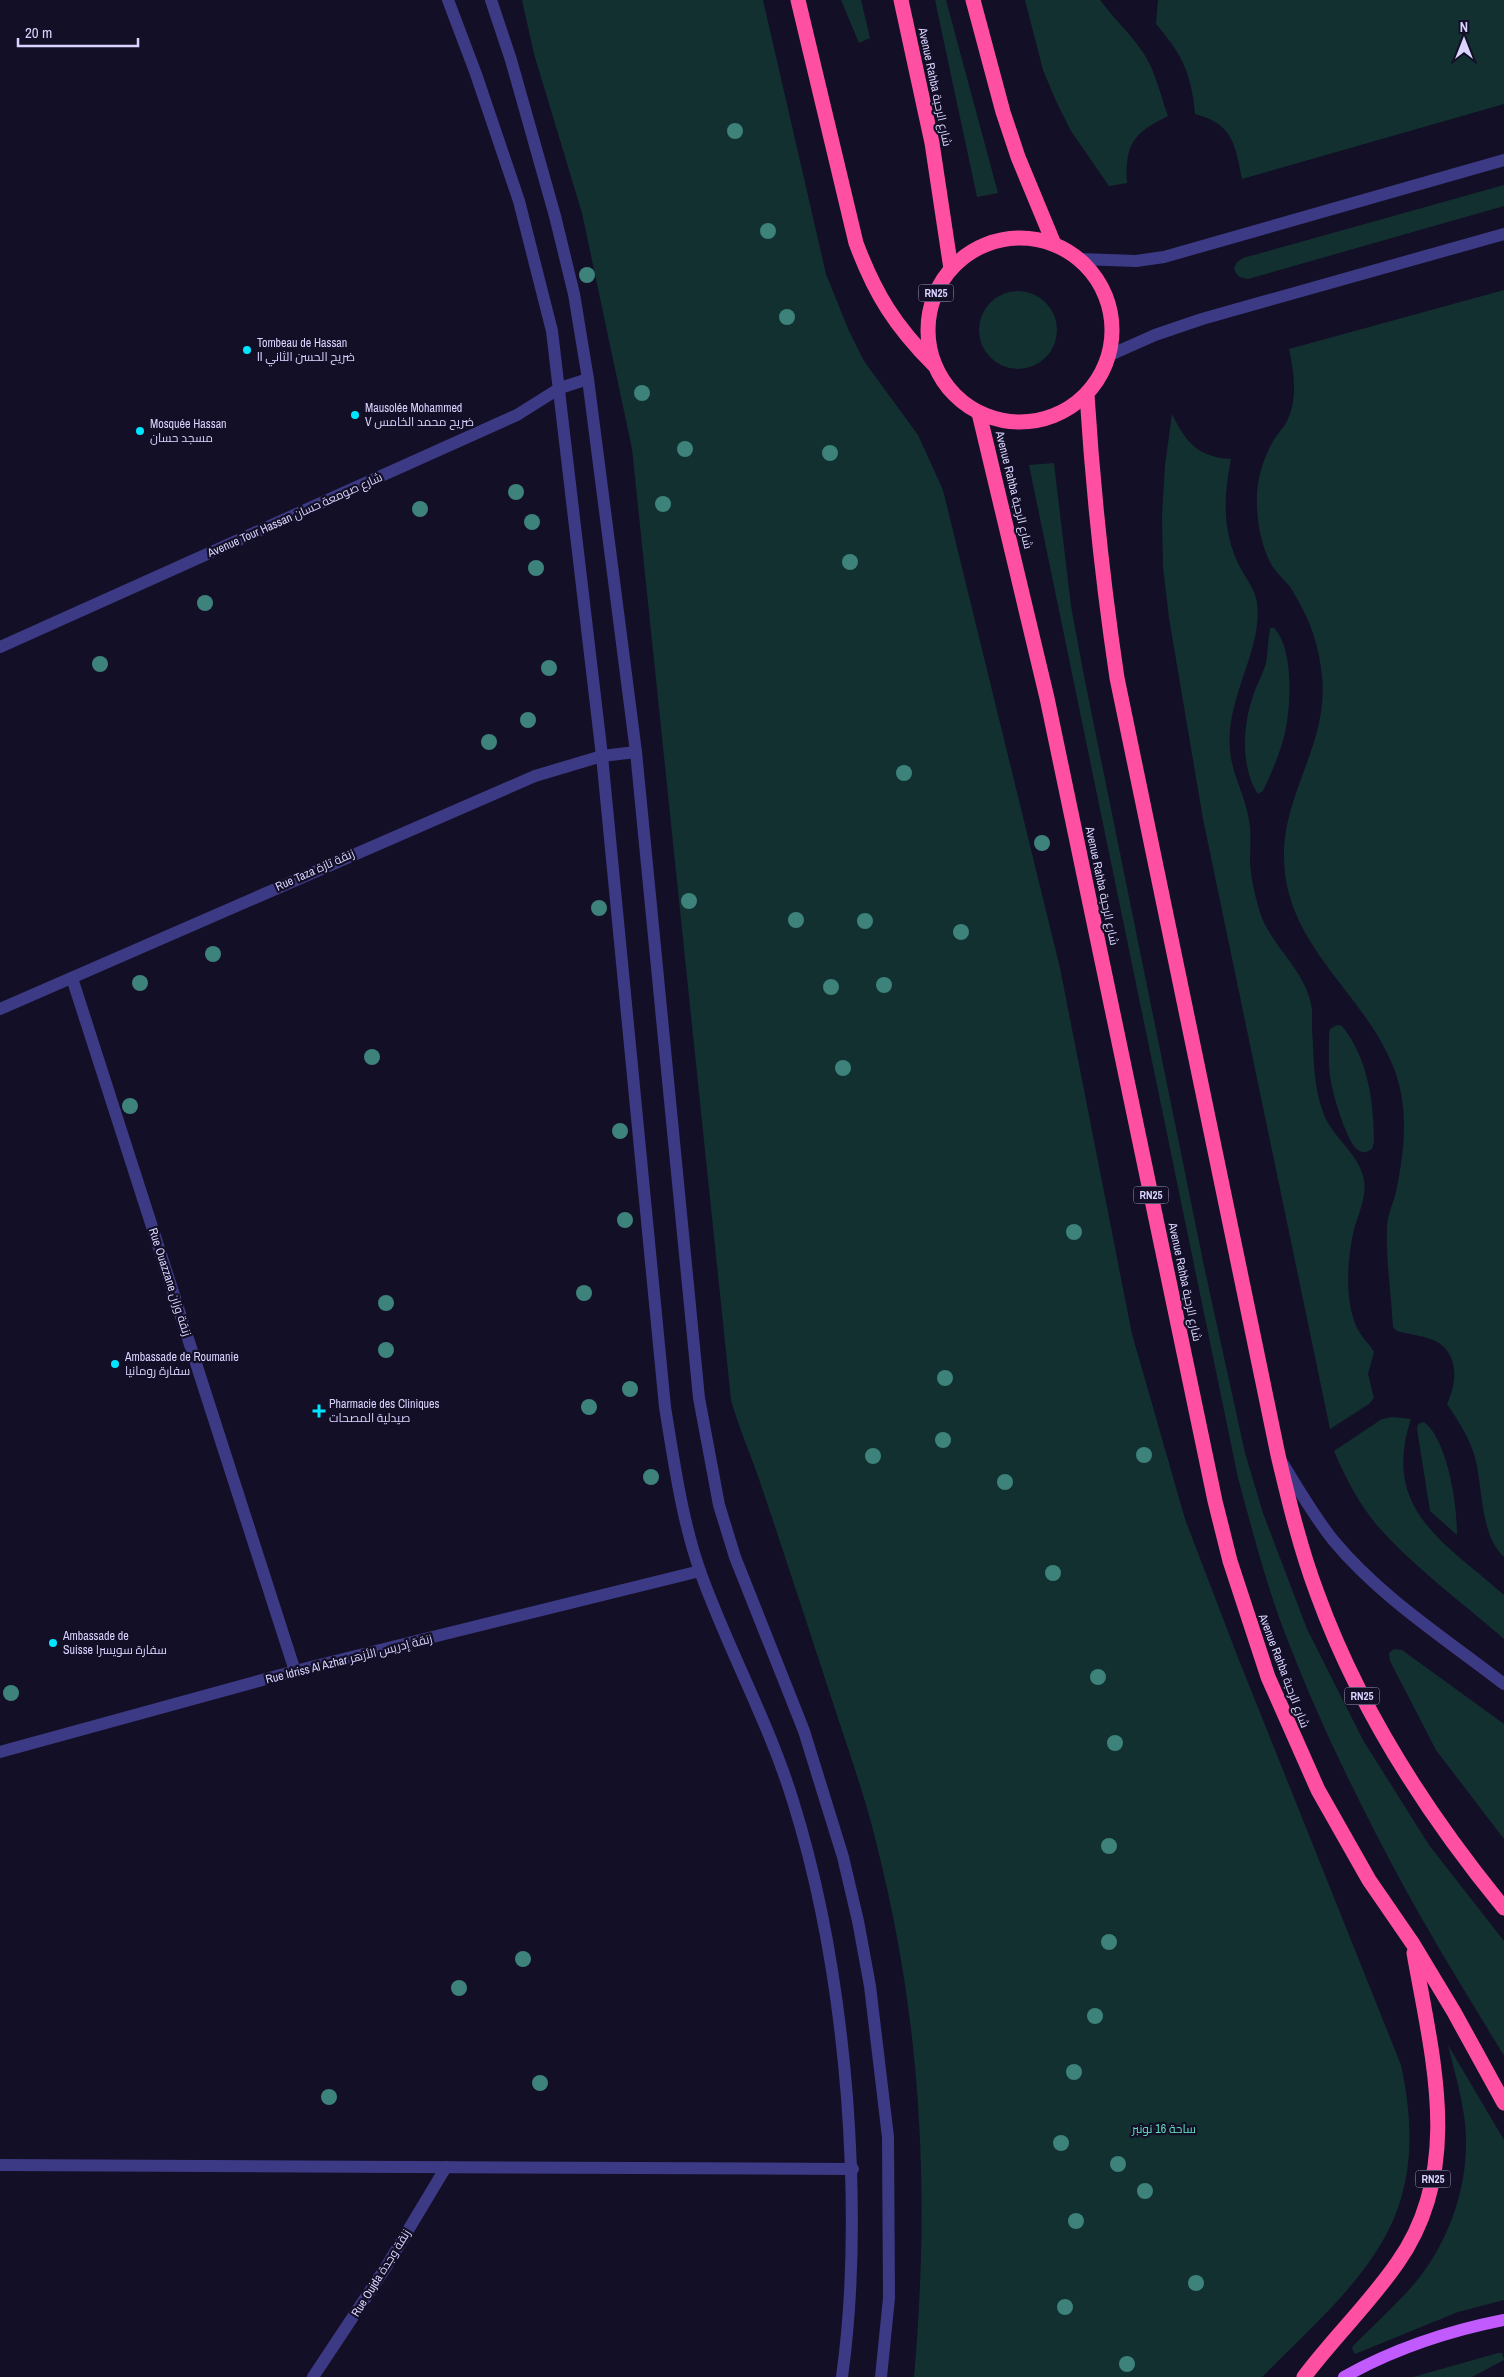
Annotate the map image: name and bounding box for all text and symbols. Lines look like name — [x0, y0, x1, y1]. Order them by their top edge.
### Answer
scale bar — [18, 15, 138, 47]
north arrow — [1439, 15, 1489, 65]
text: N — [1460, 18, 1468, 36]
text: 20 m — [25, 22, 52, 43]
street label: Avenue Rahba شارع الرحبة — [914, 25, 955, 148]
road number: RN25 — [918, 284, 954, 302]
place label: Tombeau de Hassan II ضريح الحسن الثاني — [257, 335, 355, 367]
marker: Tombeau de Hassan II ضريح الحسن الثاني — [241, 344, 253, 356]
place label: Mausolée Mohammed V ضريح محمد الخامس — [365, 400, 474, 430]
marker: Mausolée Mohammed V ضريح محمد الخامس — [349, 409, 361, 421]
place label: Mosquée Hassan مسجد حسان — [150, 416, 227, 446]
marker: Mosquée Hassan مسجد حسان — [134, 425, 146, 437]
street label: Avenue Rahba شارع الرحبة — [991, 428, 1036, 551]
street label: Avenue Tour Hassan شارع صومعة حسان — [204, 469, 385, 561]
street label: Avenue Rahba شارع الرحبة — [1081, 824, 1122, 947]
street label: Rue Taza زنقة تازة — [273, 845, 357, 895]
road number: RN25 — [1134, 1186, 1168, 1204]
street label: Avenue Rahba شارع الرحبة — [1164, 1220, 1205, 1343]
street label: Rue Ouazzane زنقة وزان — [145, 1226, 195, 1338]
place label: Ambassade de Roumanie سفارة رومانيا — [124, 1349, 239, 1379]
marker: Ambassade de Roumanie سفارة رومانيا — [109, 1358, 121, 1370]
place label: Pharmacie des Cliniques صيدلية المصحات — [329, 1396, 440, 1426]
marker: Pharmacie des Cliniques صيدلية المصحات — [313, 1405, 325, 1417]
street label: Avenue Rahba شارع الرحبة — [1255, 1611, 1313, 1730]
place label: Ambassade de Suisse سفارة سويسرا — [62, 1628, 167, 1658]
street label: Rue Idriss Al Azhar زنقة إدريس الأزهر — [264, 1630, 434, 1688]
marker: Ambassade de Suisse سفارة سويسرا — [47, 1637, 59, 1649]
road number: RN25 — [1344, 1688, 1380, 1704]
park label: ساحة 16 نونبر — [1131, 2121, 1196, 2137]
road number: RN25 — [1416, 2170, 1450, 2188]
street label: Rue Oujda زنقة وجدة — [348, 2226, 414, 2320]

